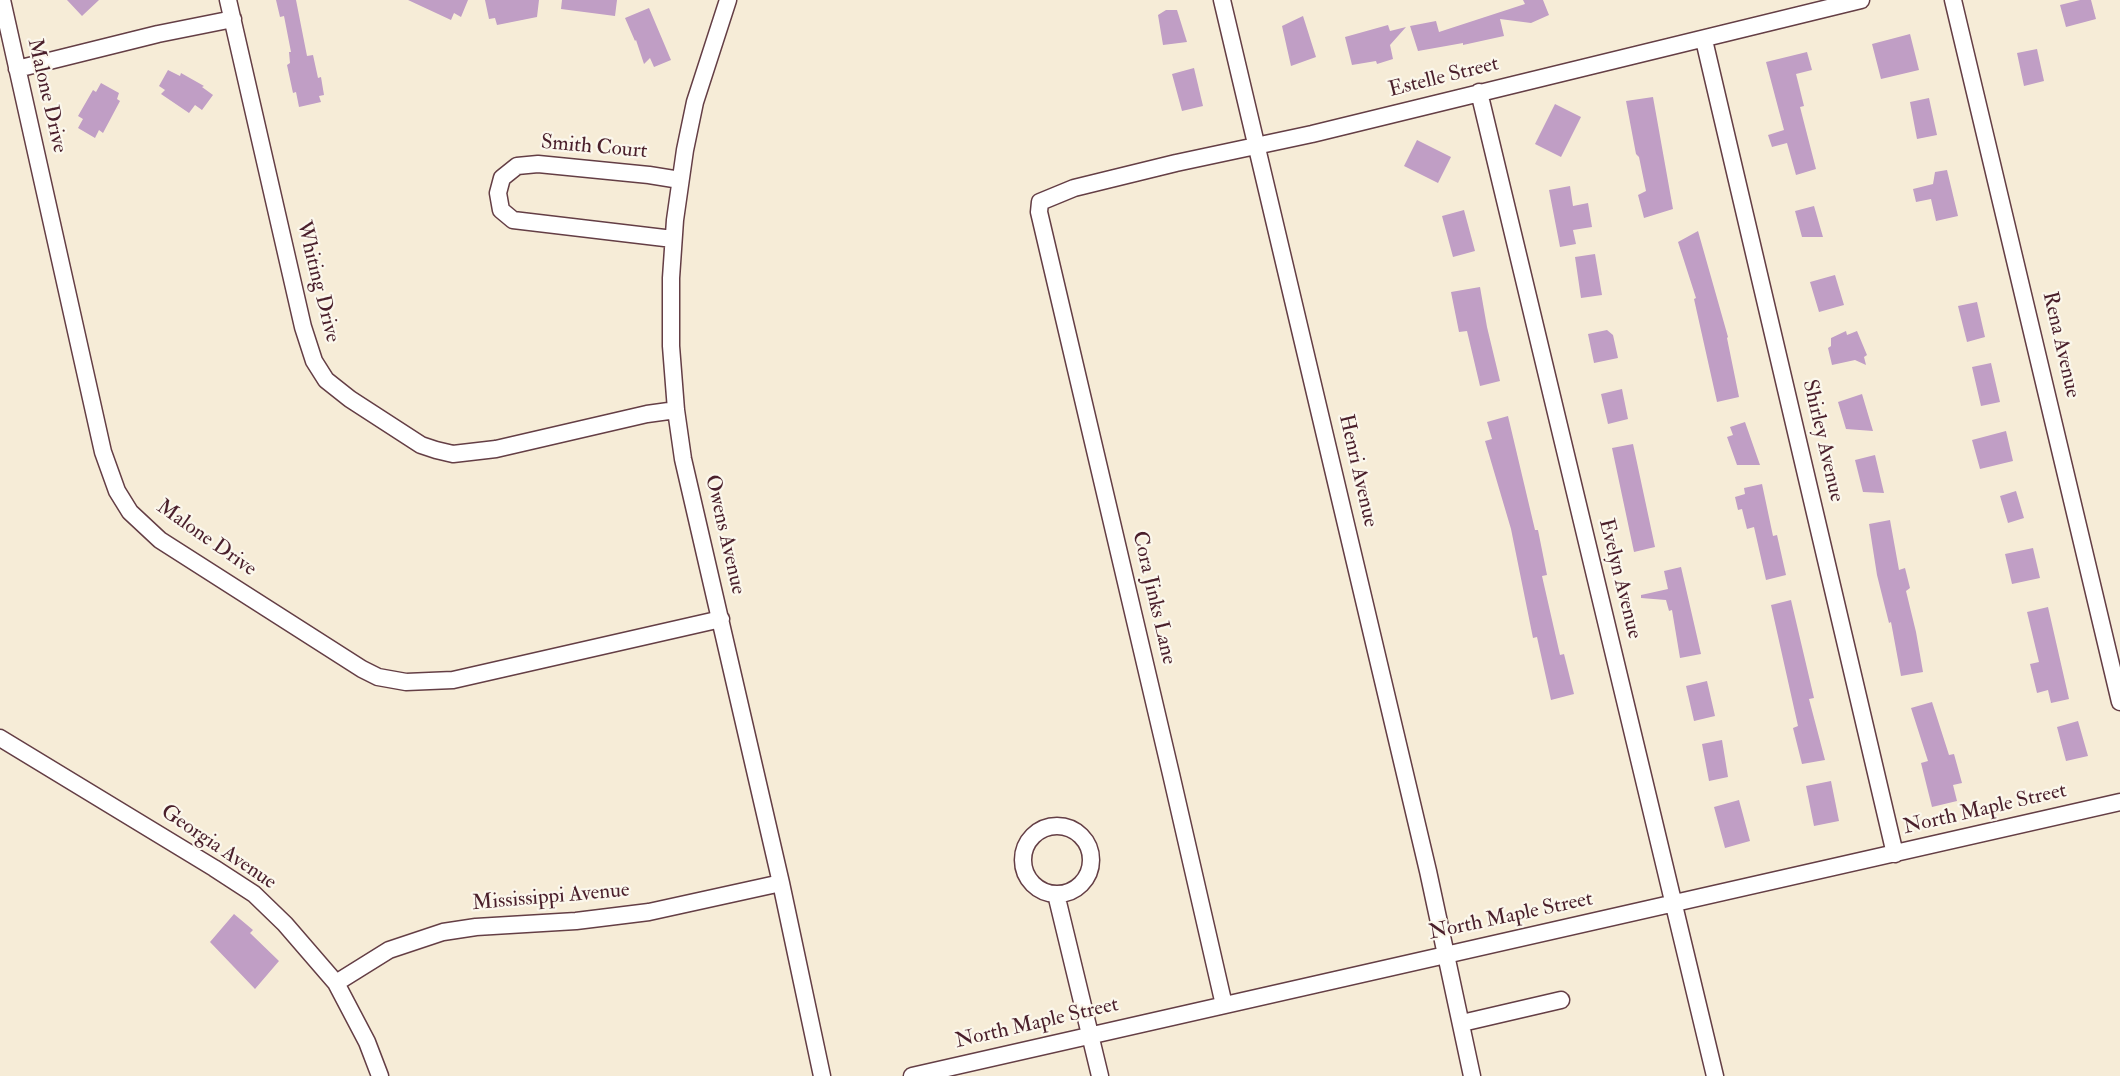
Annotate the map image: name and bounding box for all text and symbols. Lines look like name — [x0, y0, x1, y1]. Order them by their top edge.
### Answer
street label: Malone Drive — [21, 36, 71, 156]
street label: Estelle Street — [1386, 52, 1502, 104]
street label: Smith Court — [540, 131, 648, 165]
street label: Whiting Drive — [290, 219, 344, 345]
street label: Rena Avenue — [2036, 289, 2084, 401]
street label: Shirley Avenue — [1796, 377, 1848, 505]
street label: Henri Avenue — [1332, 412, 1382, 530]
street label: Owens Avenue — [698, 473, 750, 597]
street label: Malone Drive — [151, 495, 261, 583]
street label: Evelyn Avenue — [1592, 516, 1646, 642]
street label: Cora Jinks Lane — [1125, 529, 1181, 667]
street label: North Maple Street — [1901, 779, 2069, 841]
street label: Georgia Avenue — [155, 800, 281, 896]
street label: Mississippi Avenue — [471, 879, 631, 917]
street label: North Maple Street — [1427, 887, 1595, 947]
street label: North Maple Street — [953, 993, 1121, 1055]

